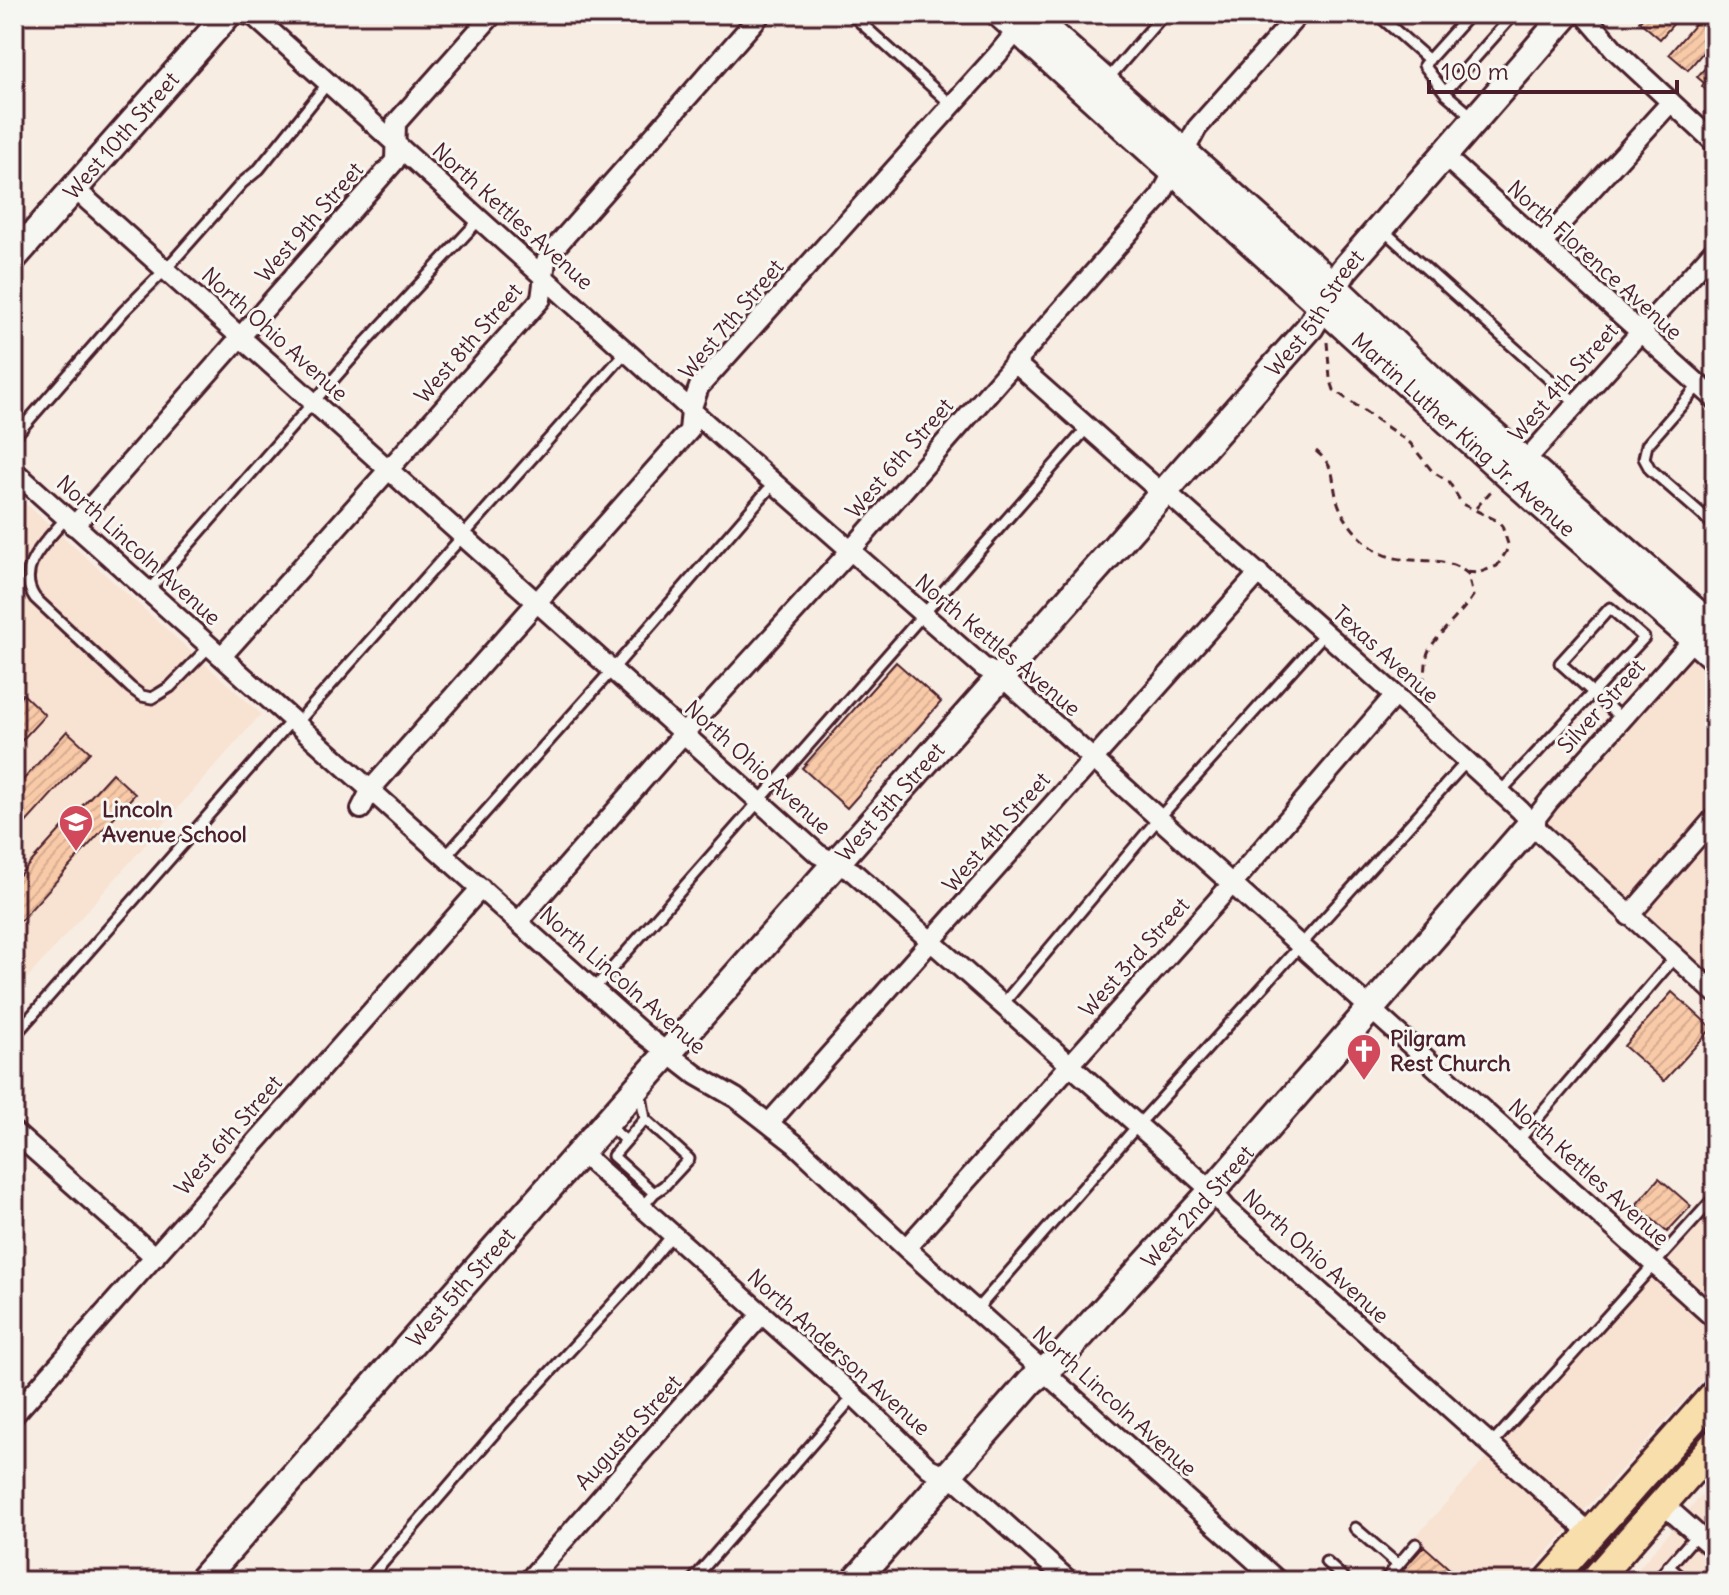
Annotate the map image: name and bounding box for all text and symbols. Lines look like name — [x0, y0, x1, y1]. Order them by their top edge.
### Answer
scale bar — [1429, 44, 1677, 94]
text: 100 m — [1441, 56, 1509, 86]
street label: West 10th Street — [57, 66, 185, 205]
street label: North Kettles Avenue — [427, 136, 599, 296]
street label: West 9th Street — [249, 156, 369, 288]
street label: North Florence Avenue — [1502, 174, 1688, 346]
street label: West 5th Street — [1259, 244, 1370, 382]
street label: West 7th Street — [673, 253, 789, 385]
street label: North Ohio Avenue — [196, 261, 354, 407]
street label: West 8th Street — [408, 277, 528, 409]
street label: West 4th Street — [1502, 317, 1624, 447]
street label: Martin Luther King Jr. Avenue — [1346, 326, 1582, 542]
street label: West 6th Street — [839, 392, 959, 524]
street label: North Lincoln Avenue — [51, 469, 227, 631]
street label: North Kettles Avenue — [910, 568, 1086, 722]
street label: Texas Avenue — [1327, 599, 1445, 709]
street label: Silver Street — [1551, 653, 1651, 759]
street label: North Ohio Avenue — [679, 694, 837, 840]
street label: West 5th Street — [830, 736, 950, 868]
street label: West 4th Street — [936, 766, 1056, 898]
place label: Lincoln Avenue School — [102, 795, 247, 848]
school or university icon: Lincoln Avenue School — [57, 803, 95, 853]
street label: West 3rd Street — [1073, 891, 1195, 1023]
street label: North Lincoln Avenue — [534, 900, 712, 1060]
place label: Pilgram Rest Church — [1390, 1024, 1511, 1077]
church icon: Pilgram Rest Church — [1345, 1032, 1383, 1082]
street label: West 6th Street — [168, 1069, 288, 1201]
street label: North Kettles Avenue — [1503, 1092, 1675, 1252]
street label: West 2nd Street — [1135, 1139, 1260, 1274]
street label: North Ohio Avenue — [1237, 1183, 1395, 1329]
street label: West 5th Street — [400, 1222, 521, 1353]
street label: North Anderson Avenue — [742, 1263, 936, 1441]
street label: North Lincoln Avenue — [1027, 1320, 1203, 1482]
street label: Augusta Street — [569, 1368, 687, 1496]

